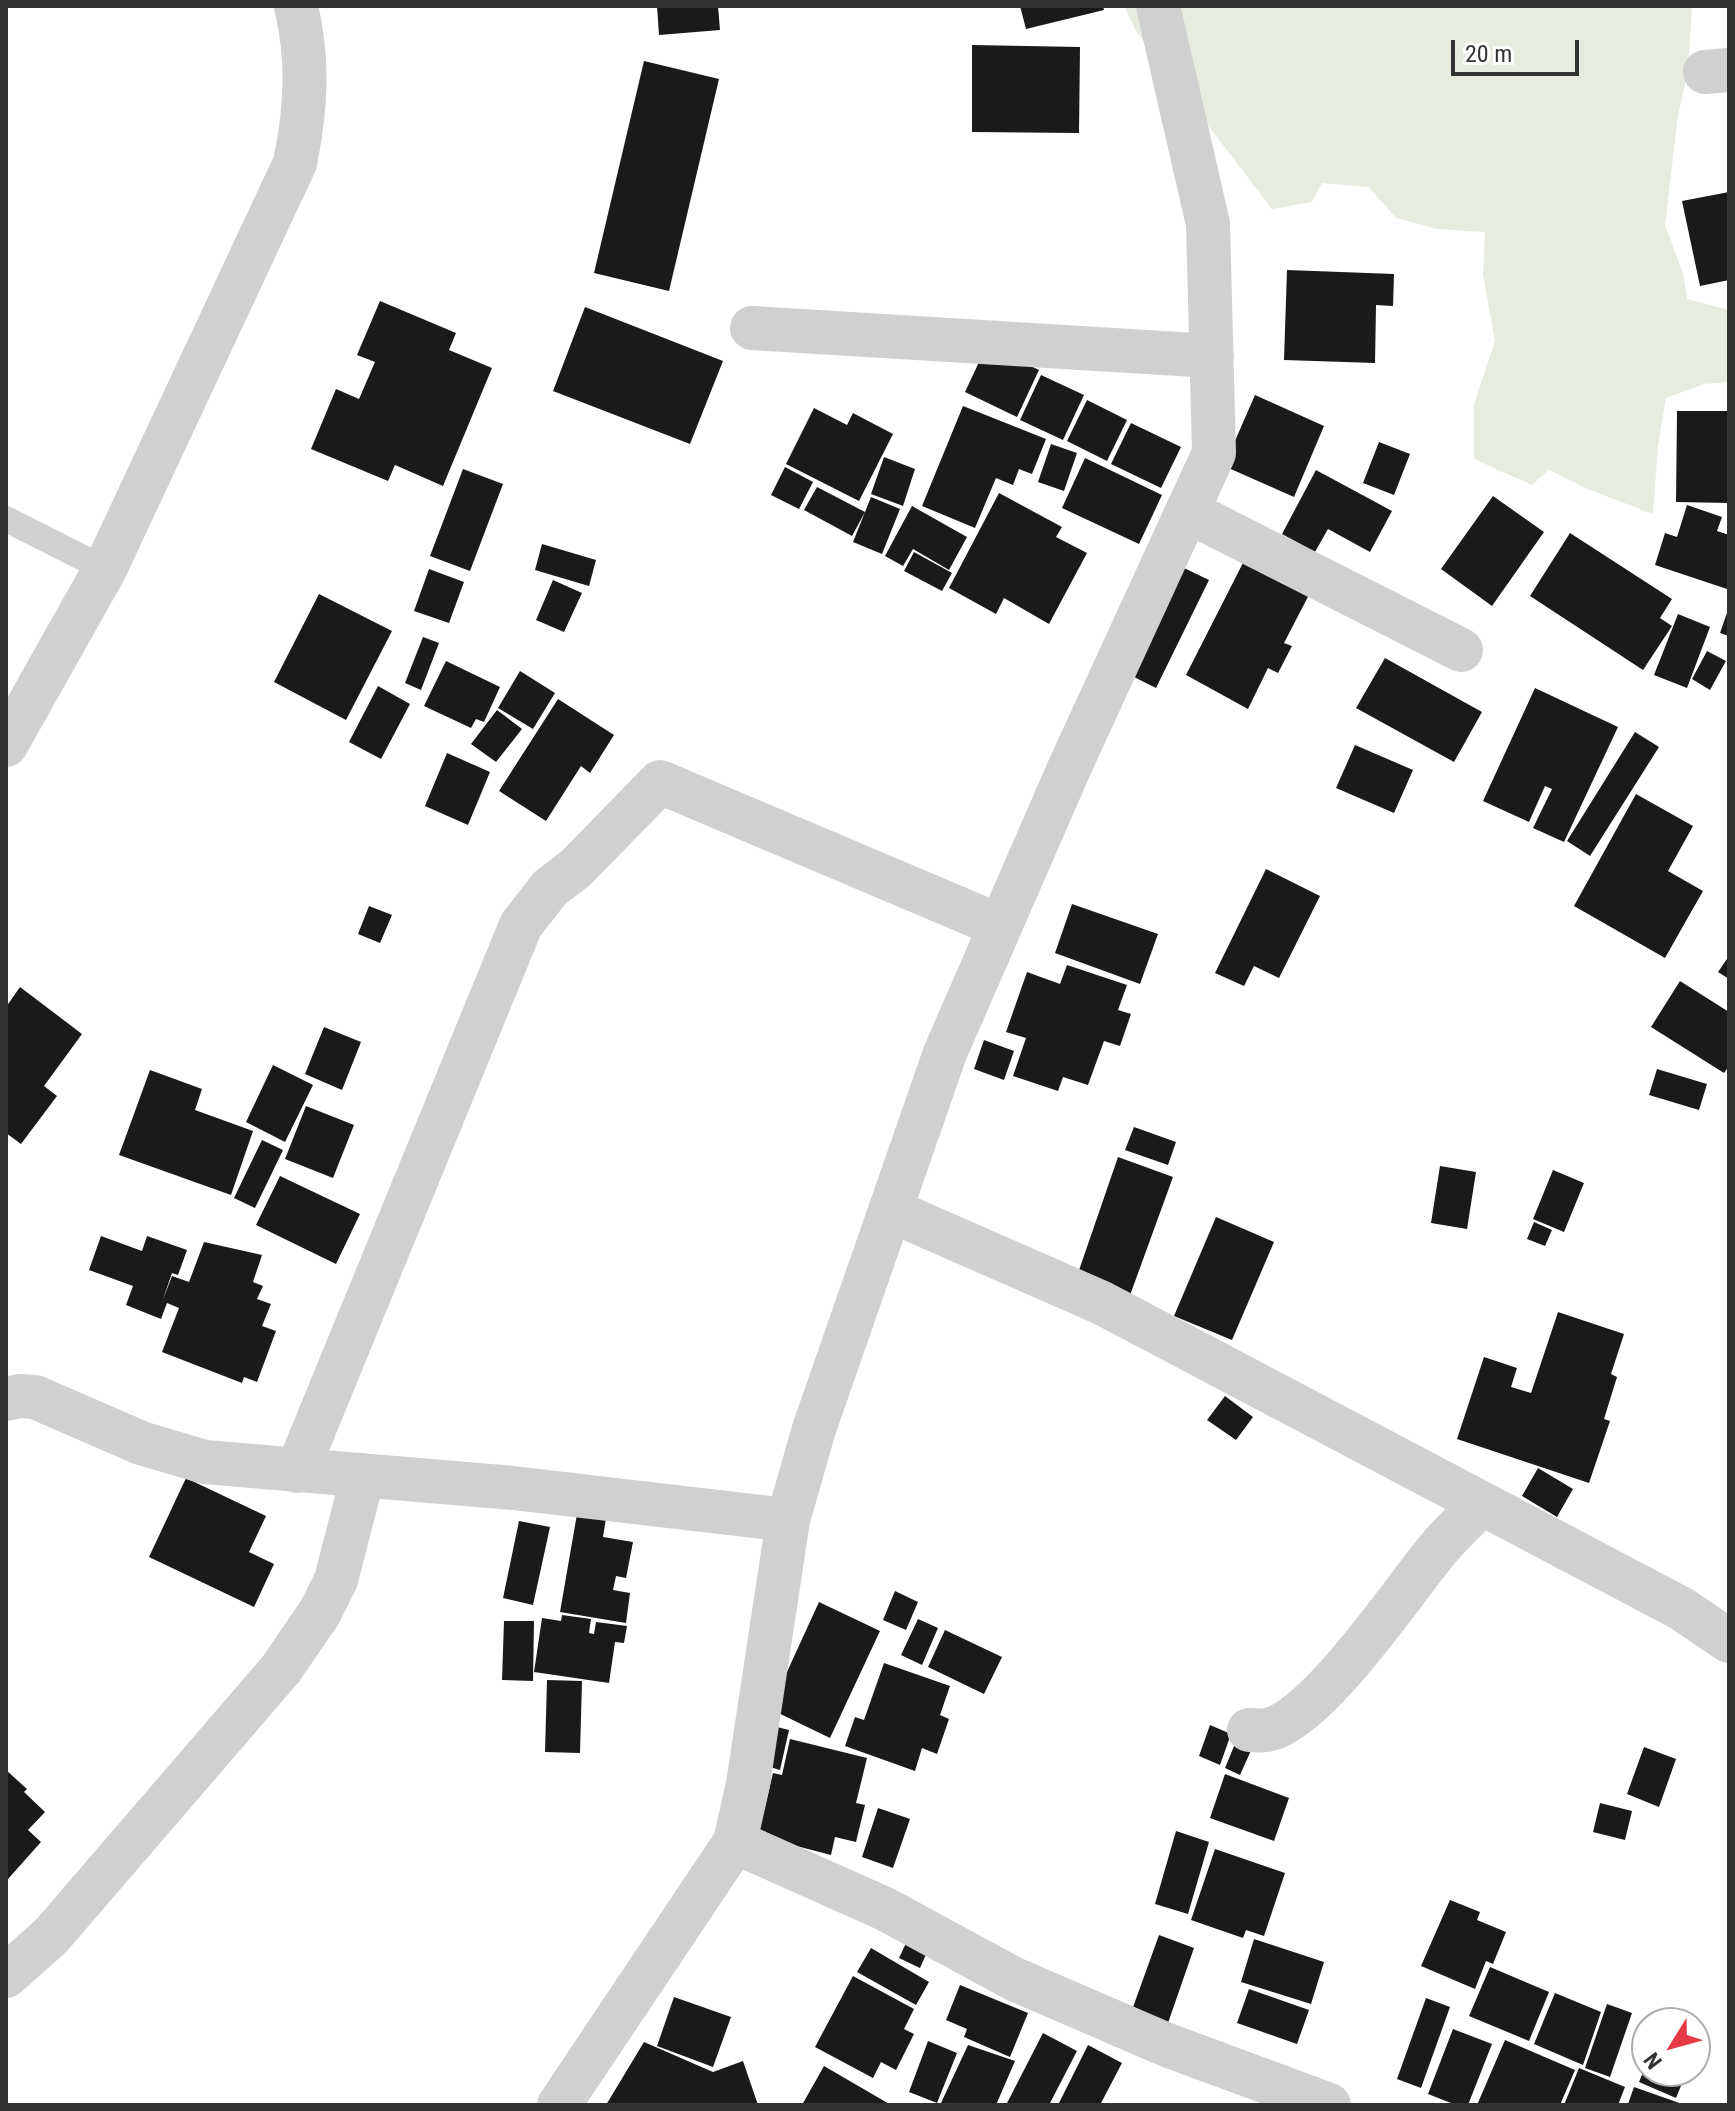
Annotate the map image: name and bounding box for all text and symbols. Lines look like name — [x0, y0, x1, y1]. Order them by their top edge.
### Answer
scale bar — [1455, 24, 1583, 74]
text: 20 m — [1465, 40, 1512, 68]
north arrow — [1631, 2007, 1711, 2087]
text: N — [1639, 2048, 1667, 2073]

